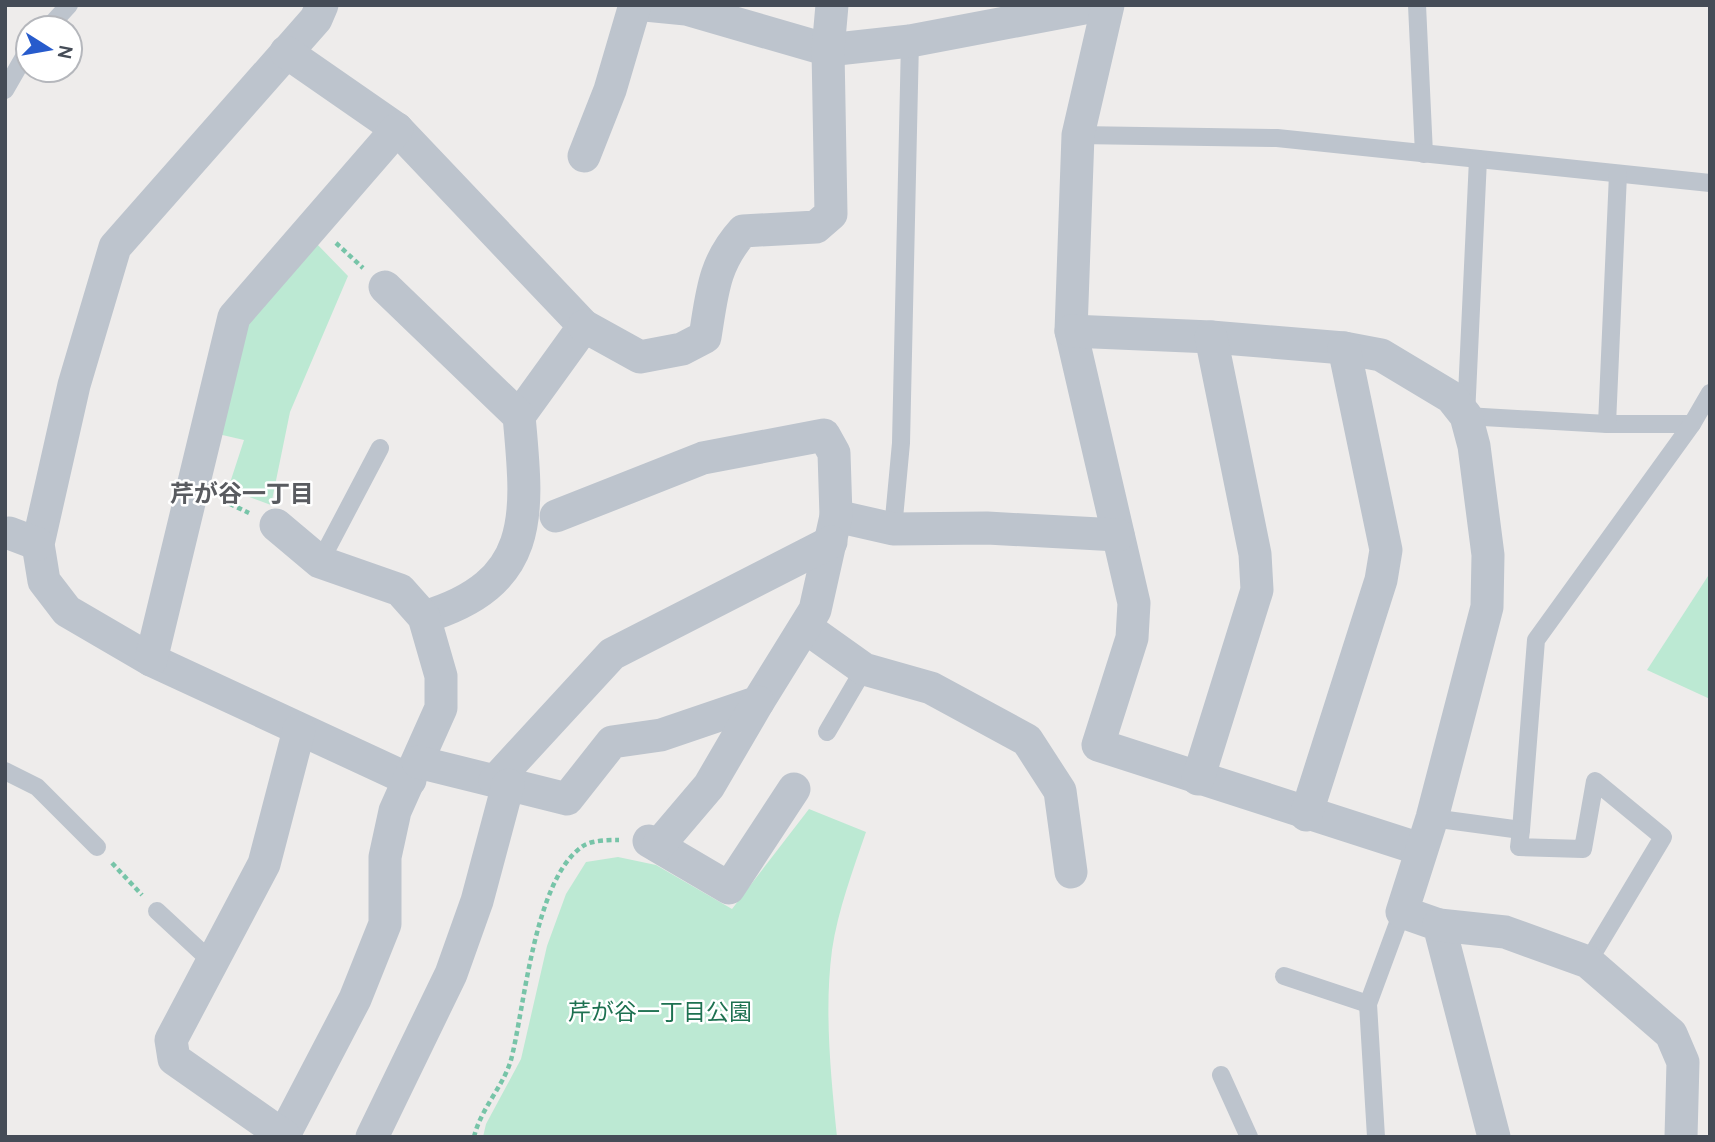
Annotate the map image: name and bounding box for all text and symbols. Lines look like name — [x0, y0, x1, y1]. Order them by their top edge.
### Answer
north arrow — [14, 14, 84, 84]
text: N — [53, 43, 78, 61]
district label: 芹が谷一丁目 — [170, 479, 314, 508]
park label: 芹が谷一丁目公園 — [568, 998, 752, 1026]

